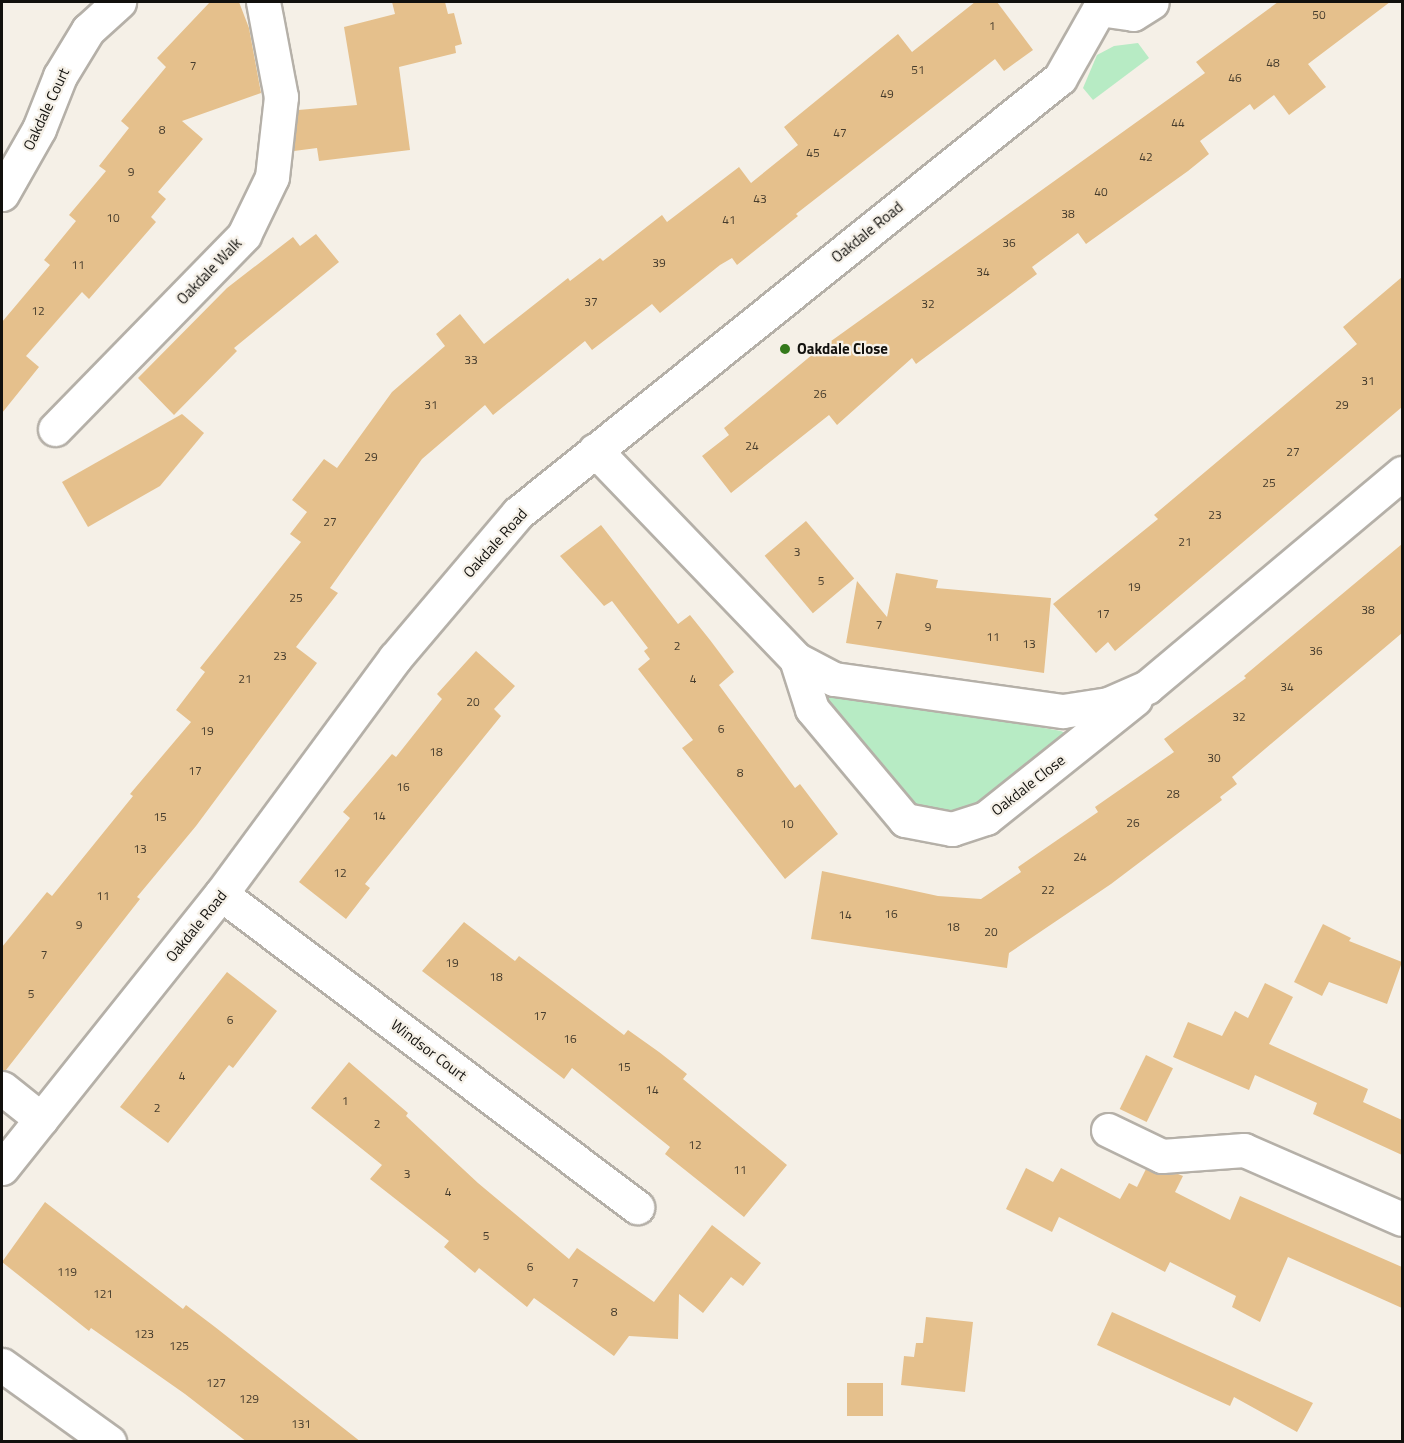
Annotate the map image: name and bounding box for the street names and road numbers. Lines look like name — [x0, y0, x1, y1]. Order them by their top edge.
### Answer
street label: Oakdale Court — [19, 65, 73, 153]
street label: Oakdale Road — [828, 198, 906, 266]
street label: Oakdale Walk — [173, 234, 245, 308]
street label: Oakdale Road — [459, 505, 531, 581]
street label: Oakdale Close — [988, 751, 1068, 819]
street label: Oakdale Road — [162, 887, 230, 965]
street label: Windsor Court — [388, 1016, 470, 1084]

